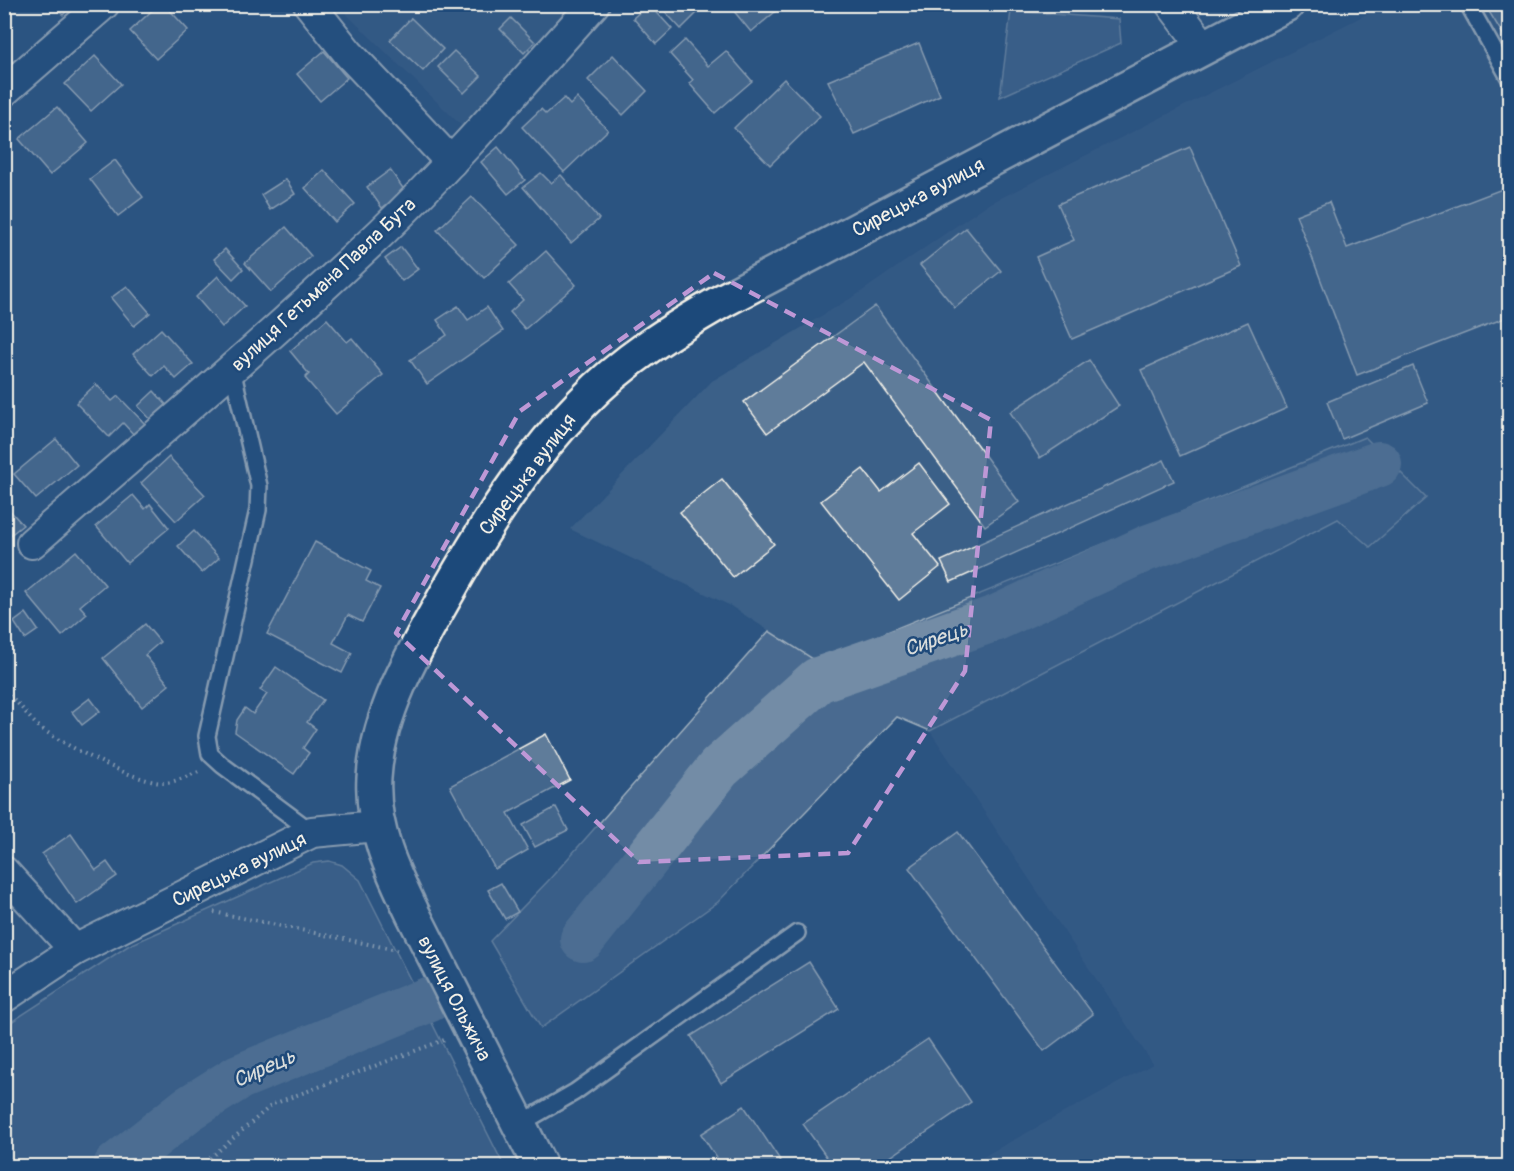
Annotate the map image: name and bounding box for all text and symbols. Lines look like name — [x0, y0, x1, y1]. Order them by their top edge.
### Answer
street label: Сирецька вулиця — [848, 152, 989, 243]
street label: вулиця Гетьмана Павла Бута — [226, 192, 421, 377]
street label: Сирецька вулиця — [473, 408, 581, 540]
water label: Сирець — [901, 616, 972, 663]
street label: Сирецька вулиця — [168, 826, 310, 913]
street label: вулиця Ольжича — [412, 931, 497, 1065]
water label: Сирець — [229, 1043, 300, 1094]

